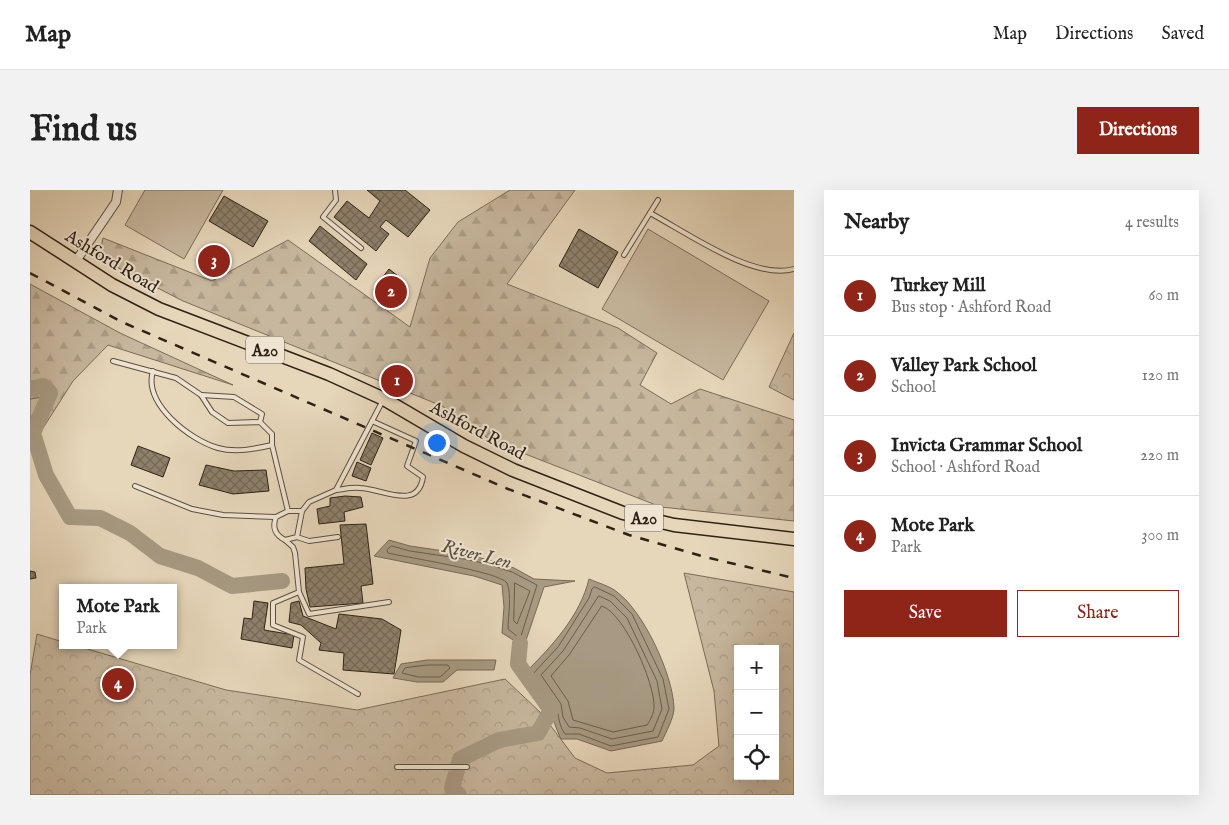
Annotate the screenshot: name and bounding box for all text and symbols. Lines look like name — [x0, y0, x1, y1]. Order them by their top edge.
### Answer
text: Map — [25, 19, 71, 50]
text: Map — [993, 23, 1027, 46]
text: Directions — [1055, 23, 1133, 46]
text: Saved — [1161, 23, 1204, 46]
button: Directions — [1077, 107, 1199, 154]
text: Find us — [30, 108, 137, 153]
text: Nearby — [844, 209, 909, 236]
text: 4 results — [1125, 213, 1179, 233]
street label: Ashford Road — [59, 225, 162, 299]
pin: 3 — [198, 242, 230, 280]
pin: 2 — [375, 273, 407, 311]
text: Turkey Mill — [891, 274, 986, 298]
text: 1 — [857, 286, 863, 306]
text: 60 m — [1149, 286, 1179, 306]
text: Bus stop · Ashford Road — [891, 298, 1051, 318]
road number: A20 — [246, 336, 284, 364]
text: Valley Park School — [891, 354, 1037, 378]
pin: 1 — [381, 362, 413, 400]
text: 2 — [856, 366, 864, 386]
text: 120 m — [1142, 366, 1179, 386]
text: School — [891, 378, 936, 398]
street label: Ashford Road — [425, 396, 529, 466]
your location — [424, 430, 450, 456]
text: Invicta Grammar School — [891, 434, 1082, 458]
text: 3 — [857, 446, 863, 466]
text: 220 m — [1140, 446, 1179, 466]
text: School · Ashford Road — [891, 458, 1040, 478]
road number: A20 — [625, 504, 663, 532]
text: Mote Park — [891, 514, 974, 538]
text: 4 — [856, 526, 864, 546]
text: 300 m — [1141, 526, 1179, 546]
water label: River Len — [439, 535, 514, 575]
text: Park — [891, 538, 921, 558]
popup — [59, 584, 177, 649]
button: Save — [844, 590, 1007, 637]
button: Share — [1017, 590, 1179, 637]
text: Mote Park — [76, 595, 160, 619]
text: Park — [76, 619, 107, 639]
map controls — [734, 645, 779, 780]
button: + — [734, 645, 779, 690]
pin: 4 — [102, 665, 134, 703]
button: − — [734, 690, 779, 735]
button: locate — [734, 735, 779, 780]

